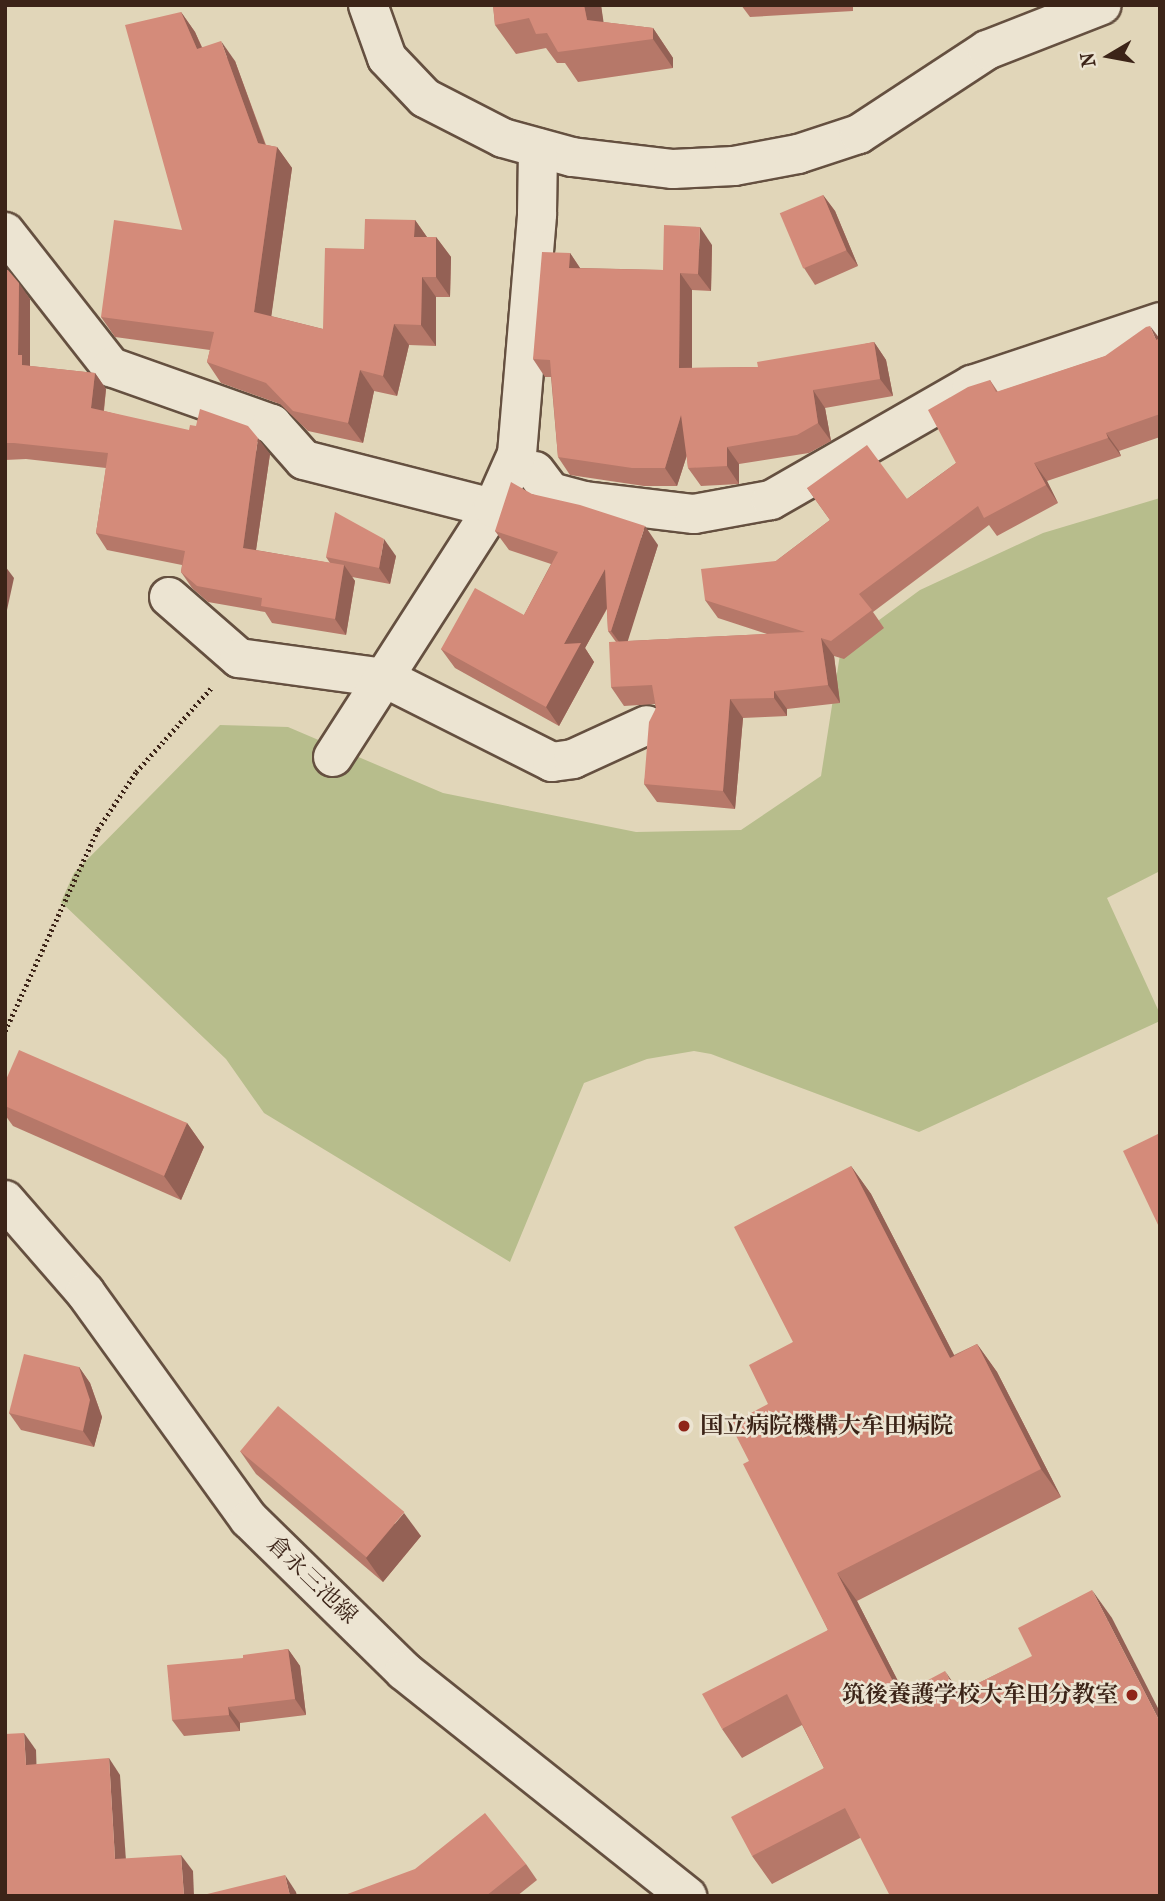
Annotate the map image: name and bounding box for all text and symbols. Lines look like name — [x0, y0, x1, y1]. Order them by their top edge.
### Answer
north arrow — [1074, 21, 1144, 91]
text: N — [1076, 51, 1100, 69]
place label: 国立病院機構大牟田病院 — [700, 1412, 953, 1440]
marker: 国立病院機構大牟田病院 — [674, 1416, 694, 1436]
street label: 倉永三池線 — [261, 1530, 363, 1630]
place label: 筑後養護学校大牟田分教室 — [842, 1681, 1118, 1709]
marker: 筑後養護学校大牟田分教室 — [1124, 1687, 1140, 1703]

